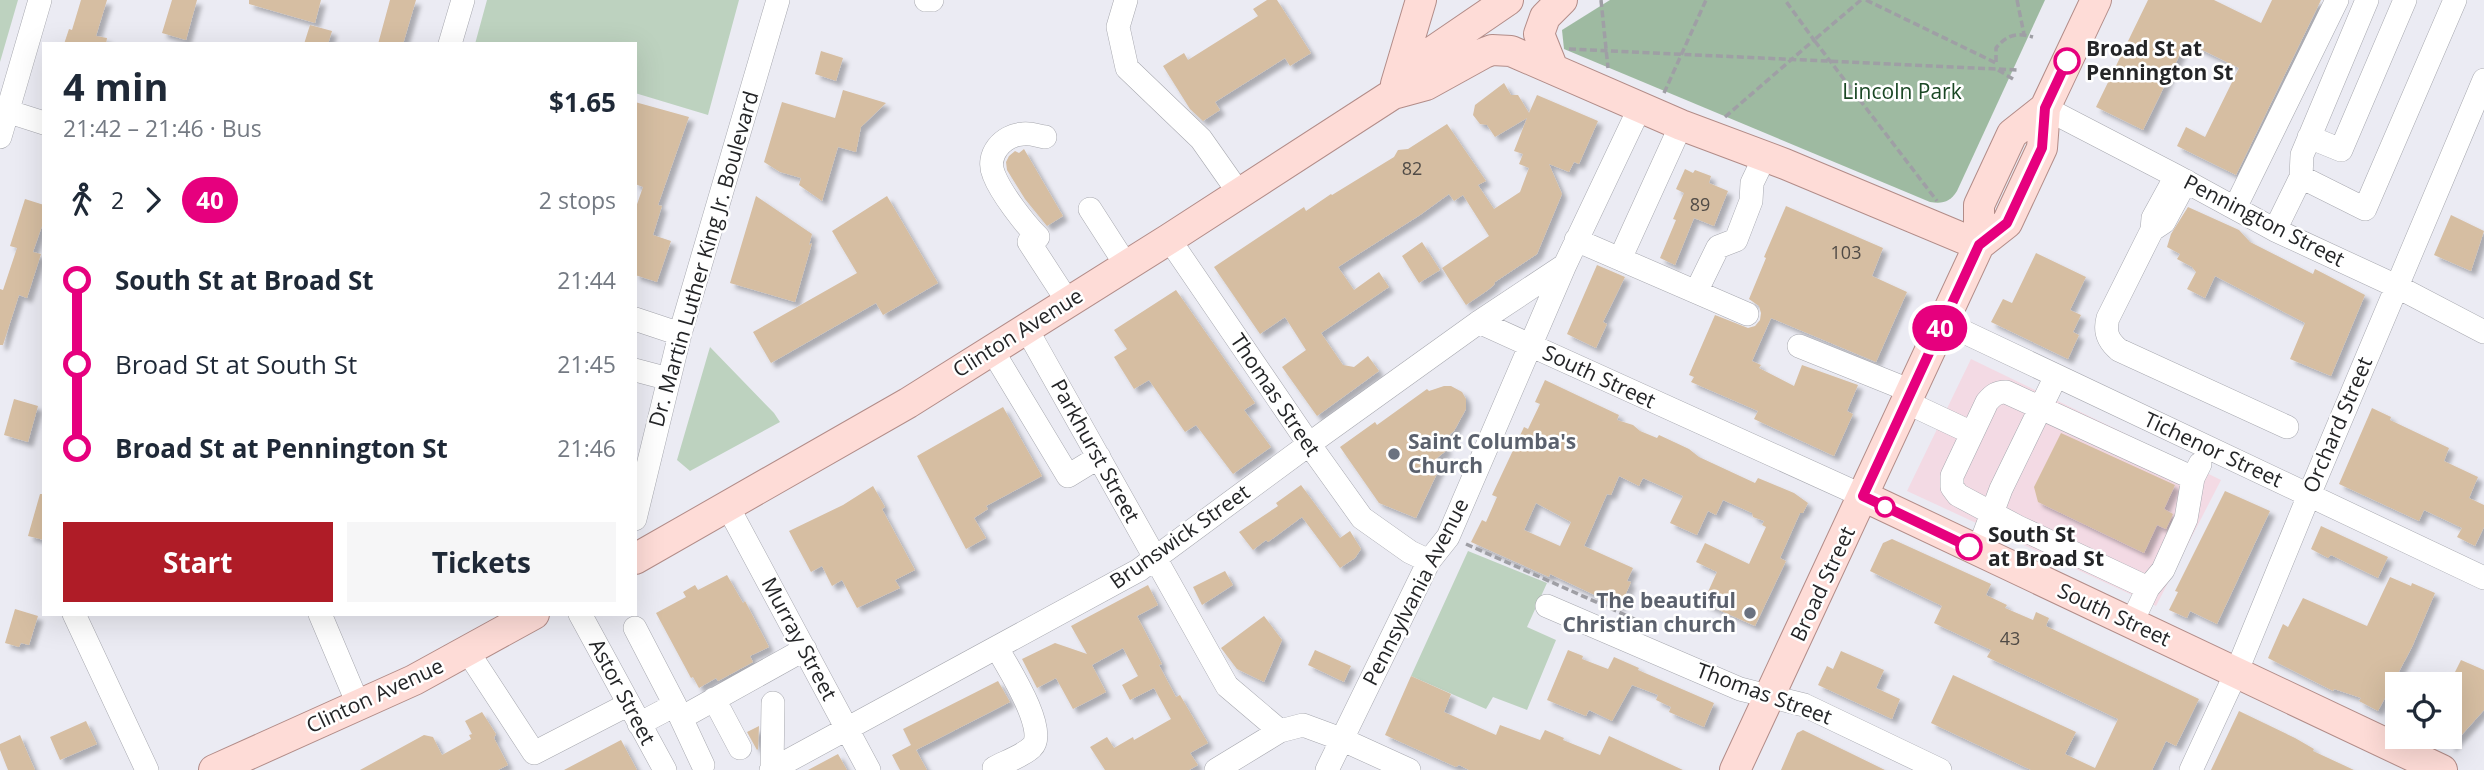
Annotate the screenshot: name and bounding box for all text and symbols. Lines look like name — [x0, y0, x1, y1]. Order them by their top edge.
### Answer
place label: Broad St at Pennington St — [2086, 34, 2233, 86]
marker: Broad St at Pennington St — [2054, 48, 2080, 74]
text: 4 min — [63, 60, 168, 112]
park label: Lincoln Park — [1842, 77, 1962, 105]
text: $1.65 — [549, 84, 616, 120]
street label: Dr. Martin Luther King Jr. Boulevard — [642, 88, 764, 430]
text: 21:42 – 21:46 · Bus — [63, 112, 262, 144]
house number: 82 — [1402, 156, 1422, 180]
street label: Pennington Street — [2179, 167, 2350, 273]
icon: walk — [63, 181, 101, 219]
icon: forward — [134, 181, 172, 219]
text: 40 — [196, 183, 224, 216]
text: 2 — [111, 184, 124, 216]
text: 2 stops — [539, 184, 616, 216]
house number: 89 — [1690, 192, 1710, 216]
house number: 103 — [1831, 240, 1861, 264]
text: South St at Broad St — [115, 262, 374, 298]
text: 21:44 — [557, 264, 616, 296]
street label: Clinton Avenue — [947, 281, 1088, 383]
line badge: 40 — [1909, 305, 1972, 351]
text: 40 — [1926, 311, 1954, 344]
street label: Thomas Street — [1224, 328, 1327, 461]
street label: South Street — [1538, 338, 1660, 414]
text: Broad St at South St — [115, 346, 357, 382]
text: 21:45 — [557, 348, 616, 380]
street label: Orchard Street — [2296, 352, 2378, 497]
street label: Parkhurst Street — [1045, 374, 1147, 527]
street label: Tichenor Street — [2140, 405, 2287, 493]
place label: Saint Columba's Church — [1408, 427, 1576, 479]
text: Broad St at Pennington St — [115, 430, 448, 466]
text: 21:46 — [557, 432, 616, 464]
marker: Saint Columba's Church — [1386, 446, 1402, 462]
street label: Brunswick Street — [1104, 477, 1255, 595]
street label: Pennsylvania Avenue — [1356, 493, 1474, 690]
unlabelled marker — [1875, 497, 1895, 517]
place label: South St at Broad St — [1988, 520, 2104, 572]
button: Start — [63, 522, 333, 602]
button: Tickets — [347, 522, 616, 602]
street label: Broad Street — [1783, 522, 1861, 645]
marker: South St at Broad St — [1956, 534, 1982, 560]
street label: Murray Street — [756, 572, 844, 705]
street label: South Street — [2053, 576, 2175, 652]
place label: The beautiful Christian church — [1562, 586, 1736, 638]
marker: The beautiful Christian church — [1742, 605, 1758, 621]
house number: 43 — [2000, 626, 2020, 650]
street label: Astor Street — [583, 634, 662, 749]
street label: Clinton Avenue — [301, 651, 448, 739]
street label: Thomas Street — [1693, 656, 1836, 731]
map controls — [2385, 672, 2462, 749]
button: locate — [2385, 672, 2462, 749]

